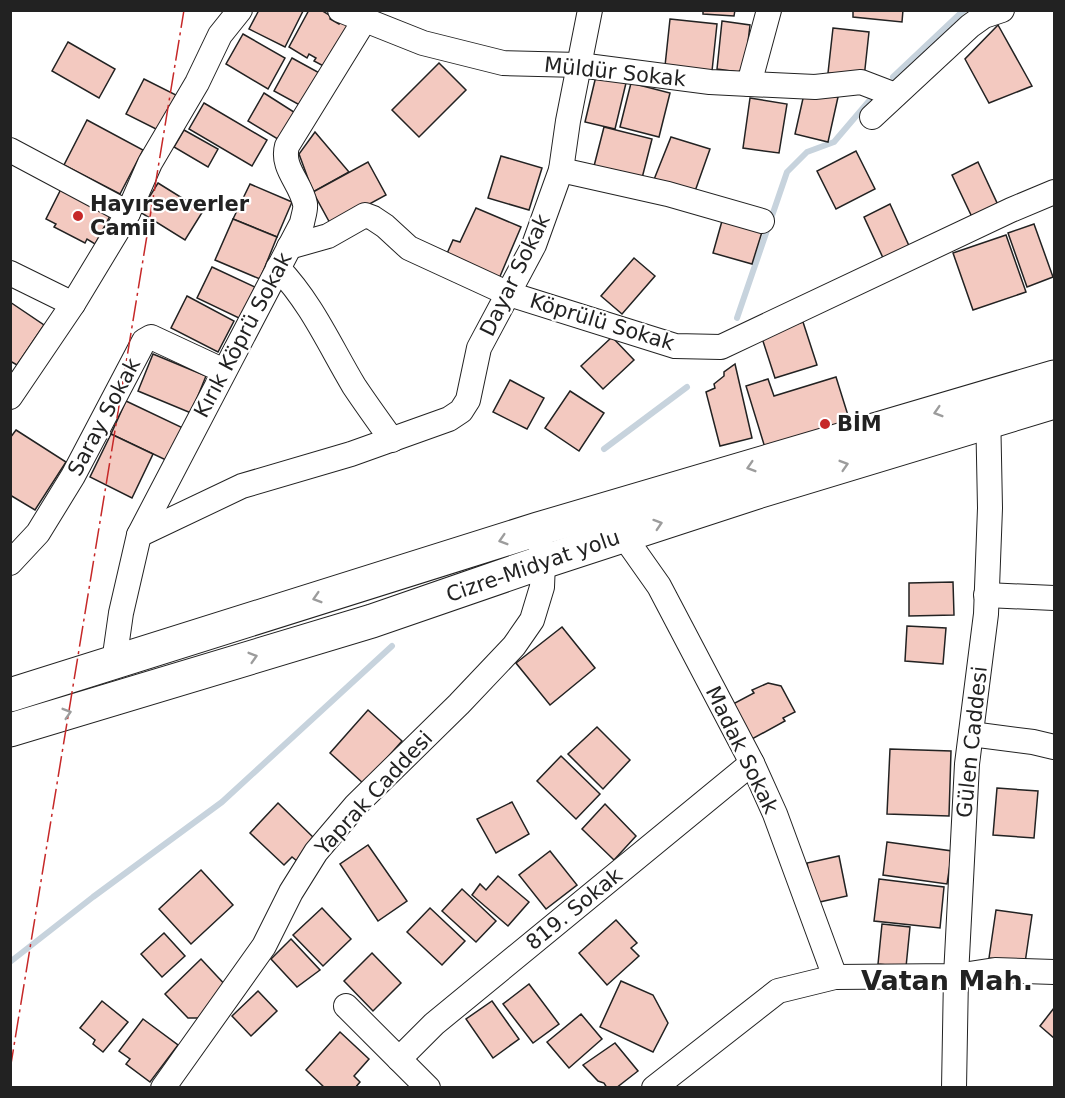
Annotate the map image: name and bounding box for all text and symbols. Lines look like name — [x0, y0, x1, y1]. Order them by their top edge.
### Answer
street label: Müldür Sokak — [543, 53, 688, 91]
place label: Hayırseverler Camii — [90, 192, 250, 240]
marker: Hayırseverler Camii — [71, 209, 85, 223]
street label: Dayar Sokak — [475, 209, 555, 340]
street label: Kırık Köprü Sokak — [189, 248, 297, 422]
street label: Köprülü Sokak — [527, 289, 678, 356]
street label: Saray Sokak — [63, 353, 145, 480]
one-way arrow — [933, 405, 944, 417]
place label: BİM — [837, 411, 882, 436]
marker: BİM — [818, 417, 832, 431]
one-way arrow — [746, 460, 757, 472]
one-way arrow — [838, 460, 849, 472]
one-way arrow — [652, 519, 663, 531]
street label: Cizre-Midyat yolu — [443, 525, 623, 607]
one-way arrow — [499, 533, 509, 545]
one-way arrow — [312, 591, 323, 603]
one-way arrow — [247, 651, 258, 664]
street label: Gülen Caddesi — [952, 665, 992, 819]
street label: Madak Sokak — [701, 682, 784, 818]
one-way arrow — [61, 708, 71, 720]
street label: Yaprak Caddesi — [310, 726, 437, 861]
street label: 819. Sokak — [521, 863, 627, 955]
district label: Vatan Mah. — [861, 965, 1033, 996]

